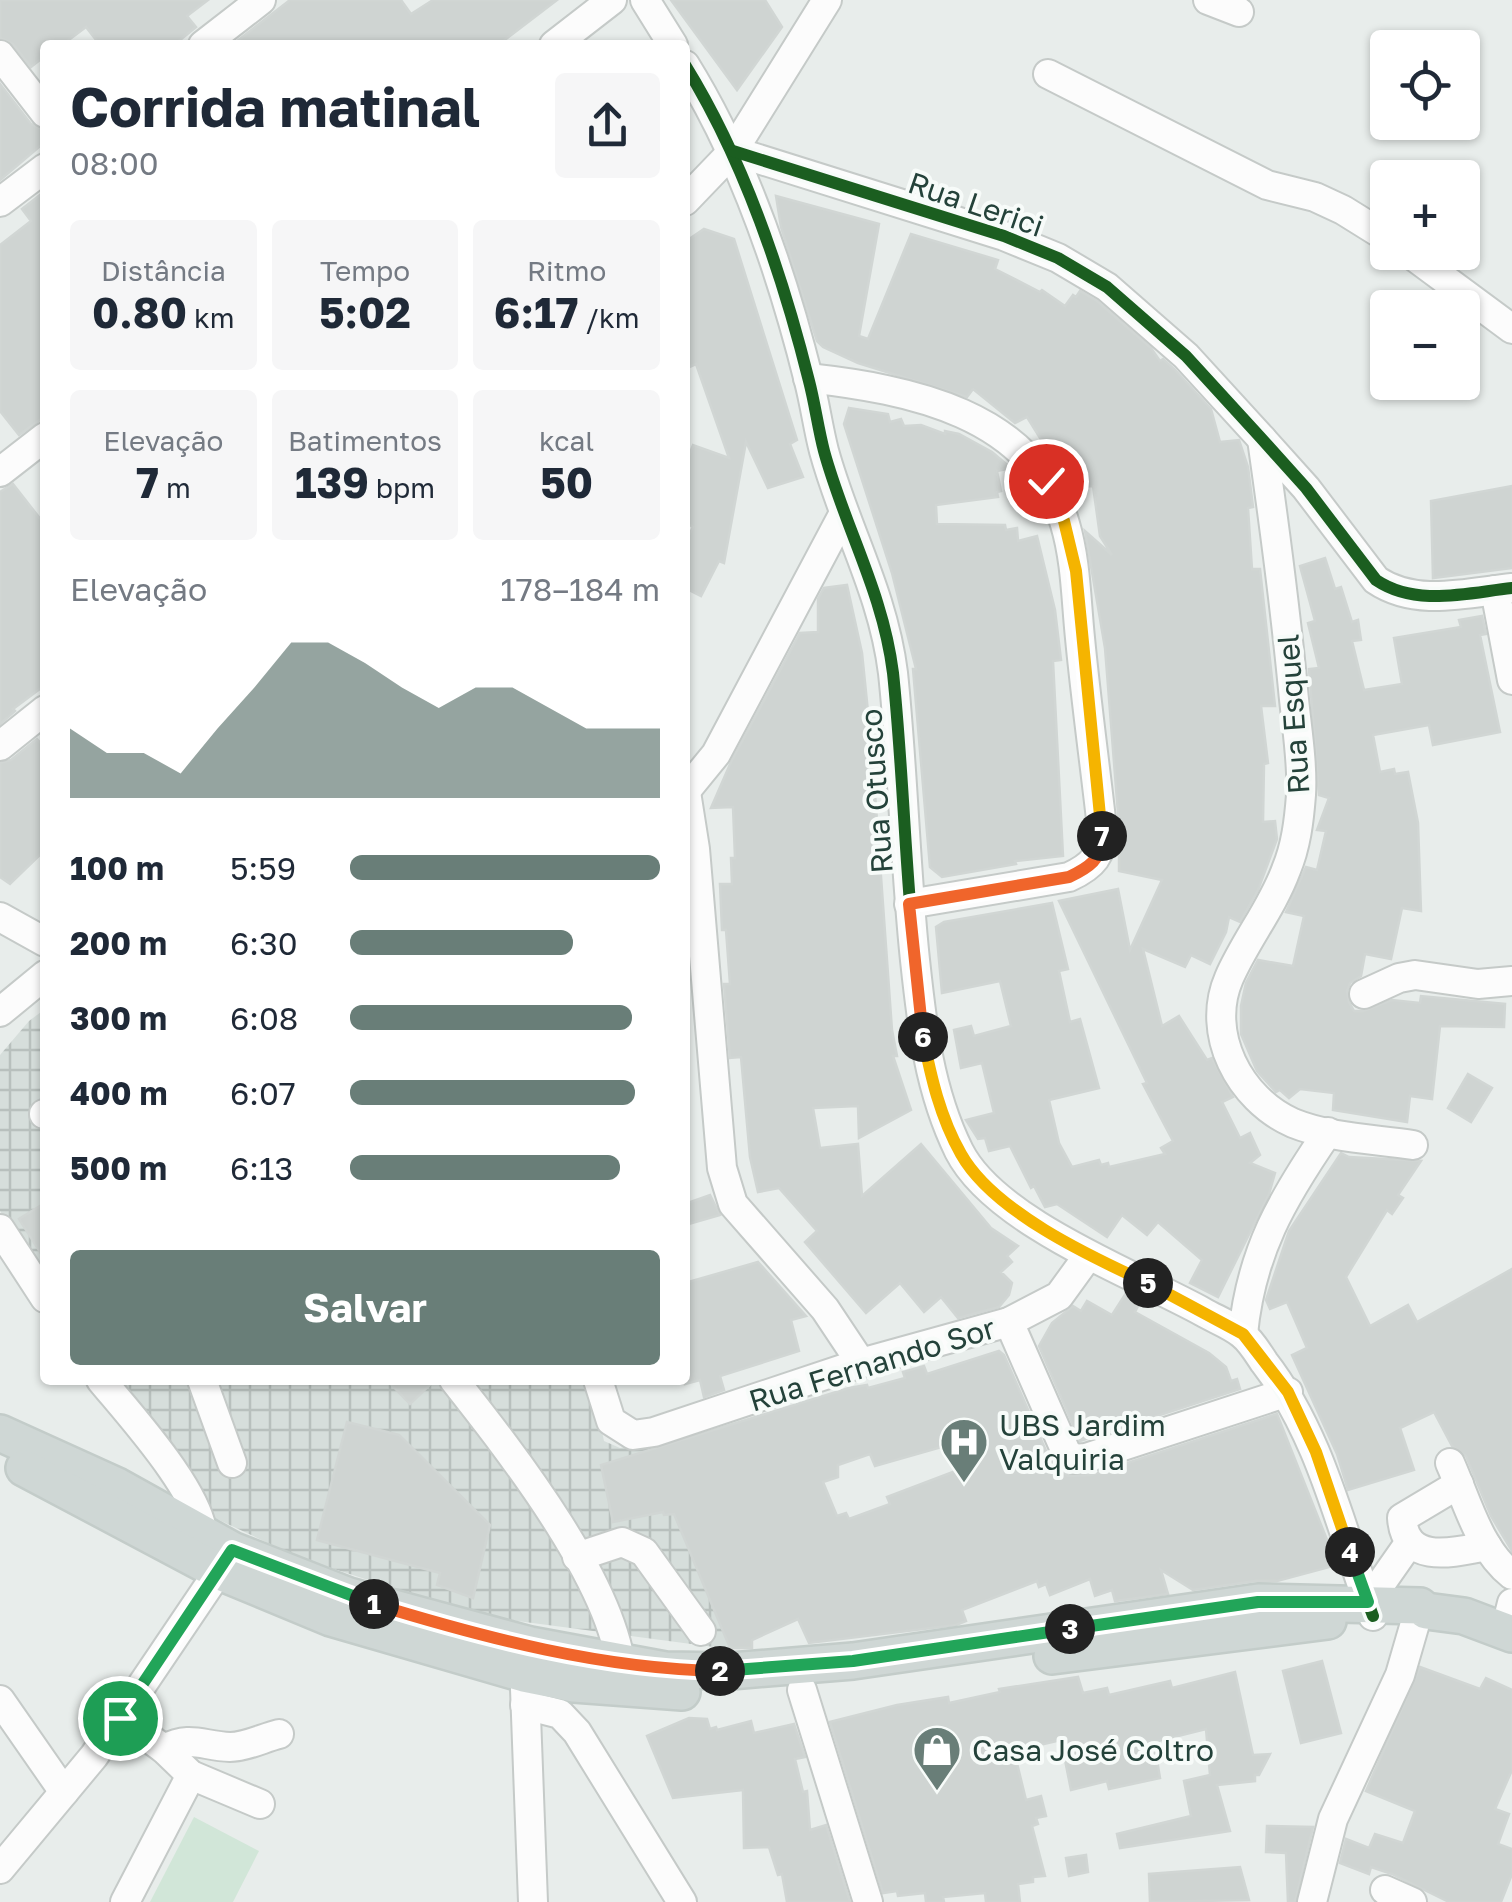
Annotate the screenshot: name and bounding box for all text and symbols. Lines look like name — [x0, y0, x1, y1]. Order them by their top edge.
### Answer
map controls — [1370, 30, 1480, 400]
button: locate — [1370, 30, 1480, 140]
text: Corrida matinal — [70, 73, 480, 139]
button: share — [555, 73, 660, 178]
text: 08:00 — [70, 144, 159, 182]
button: + — [1370, 160, 1480, 270]
street label: Rua Lerici — [904, 164, 1048, 244]
text: Distância — [101, 254, 226, 287]
text: Tempo — [320, 254, 410, 287]
text: Ritmo — [527, 254, 606, 287]
text: 0.80 — [92, 287, 187, 337]
text: 5:02 — [319, 287, 411, 337]
text: 6:17 — [494, 287, 578, 337]
button: − — [1370, 290, 1480, 400]
text: km — [187, 301, 235, 334]
text: /km — [578, 301, 640, 334]
text: Elevação — [103, 424, 223, 457]
text: Batimentos — [288, 424, 442, 457]
text: kcal — [539, 424, 594, 457]
pin — [1004, 439, 1089, 524]
icon: check — [1019, 454, 1074, 509]
text: 7 — [136, 457, 159, 507]
text: 139 — [295, 457, 369, 507]
text: 50 — [540, 457, 593, 507]
text: m — [159, 471, 191, 504]
text: bpm — [369, 471, 435, 504]
text: Elevação — [70, 570, 207, 608]
text: 178–184 m — [500, 570, 660, 608]
street label: Rua Esquel — [1269, 633, 1317, 795]
street label: Rua Otusco — [852, 707, 900, 875]
pin: 7 — [1077, 811, 1127, 861]
text: 7 — [1094, 819, 1110, 852]
text: 100 m — [70, 849, 164, 887]
text: 5:59 — [230, 849, 296, 887]
text: 200 m — [70, 924, 167, 962]
text: 6:30 — [230, 924, 298, 962]
text: 300 m — [70, 999, 167, 1037]
text: 6:08 — [230, 999, 298, 1037]
pin: 6 — [898, 1012, 948, 1062]
text: 6 — [914, 1020, 932, 1053]
text: 400 m — [70, 1074, 168, 1112]
text: 6:07 — [230, 1074, 296, 1112]
text: 500 m — [70, 1149, 167, 1187]
text: 6:13 — [230, 1149, 293, 1187]
button: Salvar — [70, 1250, 660, 1365]
pin: 5 — [1123, 1258, 1173, 1308]
text: 5 — [1139, 1266, 1157, 1299]
street label: Rua Fernando Sor — [744, 1309, 1000, 1419]
place label: UBS Jardim Valquiria — [999, 1407, 1166, 1477]
hospital icon: UBS Jardim Valquiria — [938, 1416, 990, 1484]
pin: 4 — [1325, 1527, 1375, 1577]
text: 4 — [1341, 1535, 1359, 1568]
pin: 1 — [349, 1579, 399, 1629]
text: 1 — [367, 1587, 381, 1620]
pin: 3 — [1045, 1604, 1095, 1654]
text: 3 — [1061, 1612, 1079, 1645]
pin: 2 — [695, 1646, 745, 1696]
text: 2 — [711, 1654, 729, 1687]
pin — [78, 1676, 163, 1761]
icon: arrive — [93, 1691, 148, 1746]
shop icon: Casa José Coltro — [911, 1724, 963, 1792]
place label: Casa José Coltro — [972, 1732, 1214, 1768]

